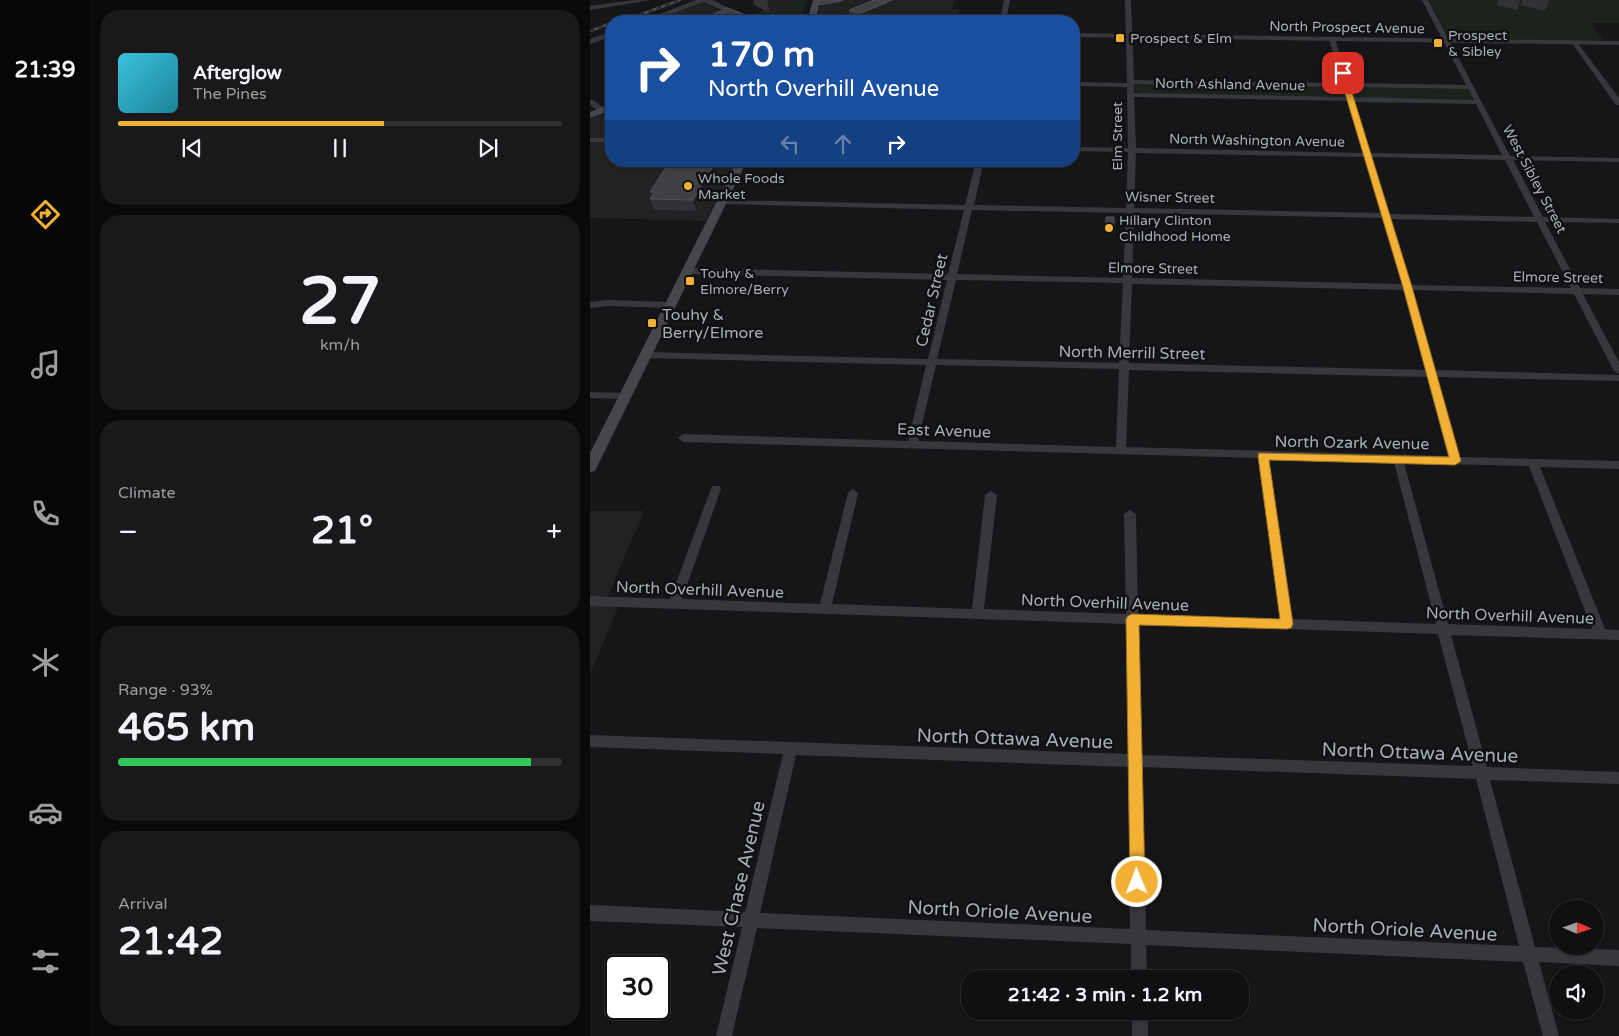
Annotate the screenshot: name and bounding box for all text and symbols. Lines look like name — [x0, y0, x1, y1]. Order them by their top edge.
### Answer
street label: North Prospect Avenue — [1269, 18, 1425, 37]
place label: Prospect & Sibley — [1448, 27, 1508, 60]
place label: Prospect & Elm — [1130, 30, 1232, 47]
marker: Prospect & Elm — [1114, 32, 1126, 44]
text: 170 m — [708, 34, 815, 76]
icon: right — [625, 35, 690, 100]
marker: Prospect & Sibley — [1432, 37, 1444, 49]
pin — [1322, 52, 1364, 94]
text: 21:39 — [15, 57, 75, 83]
icon: arrive — [1329, 59, 1357, 87]
text: Afterglow — [193, 62, 282, 84]
street label: North Ashland Avenue — [1155, 75, 1305, 94]
text: North Overhill Avenue — [708, 76, 939, 102]
text: The Pines — [193, 84, 267, 104]
street label: Elm Street — [1109, 101, 1126, 170]
street label: West Sibley Street — [1499, 122, 1571, 237]
icon: left — [776, 130, 804, 158]
icon: ahead — [829, 130, 857, 158]
icon: right — [882, 130, 910, 158]
street label: North Washington Avenue — [1169, 130, 1345, 151]
icon: previous — [178, 134, 206, 162]
icon: pause — [326, 134, 354, 162]
icon: next — [474, 134, 502, 162]
place label: Whole Foods Market — [698, 170, 785, 203]
marker: Whole Foods Market — [682, 180, 694, 192]
street label: Wisner Street — [1125, 188, 1216, 207]
icon: directions — [28, 197, 63, 232]
place label: Hillary Clinton Childhood Home — [1119, 212, 1231, 245]
marker: Hillary Clinton Childhood Home — [1103, 222, 1115, 234]
street label: Cedar Street — [912, 252, 952, 349]
street label: Elmore Street — [1108, 259, 1199, 278]
text: 27 — [299, 263, 381, 342]
place label: Touhy & Elmore/Berry — [700, 265, 789, 298]
street label: Elmore Street — [1513, 268, 1604, 287]
marker: Touhy & Elmore/Berry — [684, 275, 696, 287]
place label: Touhy & Berry/Elmore — [662, 305, 763, 343]
marker: Touhy & Berry/Elmore — [646, 317, 658, 329]
text: km/h — [320, 335, 360, 355]
street label: North Merrill Street — [1058, 342, 1206, 364]
icon: music — [28, 347, 63, 382]
street label: East Avenue — [897, 419, 991, 443]
street label: North Ozark Avenue — [1274, 432, 1430, 454]
text: Climate — [118, 483, 176, 503]
icon: phone — [28, 496, 63, 531]
text: 21° — [311, 508, 373, 554]
text: − — [118, 515, 138, 549]
text: + — [546, 515, 562, 549]
street label: North Overhill Avenue — [616, 577, 784, 603]
street label: North Overhill Avenue — [1021, 590, 1189, 616]
street label: North Overhill Avenue — [1426, 603, 1594, 629]
icon: climate — [28, 645, 63, 680]
text: Range · 93% — [118, 680, 213, 700]
text: 465 km — [118, 705, 255, 751]
street label: North Ottawa Avenue — [916, 725, 1114, 753]
street label: North Ottawa Avenue — [1321, 739, 1519, 767]
icon: car — [28, 795, 63, 830]
street label: West Chase Avenue — [708, 799, 770, 978]
position arrow — [1110, 855, 1162, 907]
text: Arrival — [118, 894, 167, 914]
street label: North Oriole Avenue — [907, 896, 1093, 928]
north arrow — [1549, 900, 1604, 955]
map controls — [1549, 900, 1604, 1020]
street label: North Oriole Avenue — [1312, 914, 1498, 946]
text: 21:42 — [118, 919, 223, 965]
icon: filters — [28, 944, 63, 979]
speed limit sign: 30 — [605, 955, 670, 1020]
button: sound — [1549, 965, 1604, 1020]
text: 21:42 · 3 min · 1.2 km — [1008, 984, 1202, 1006]

